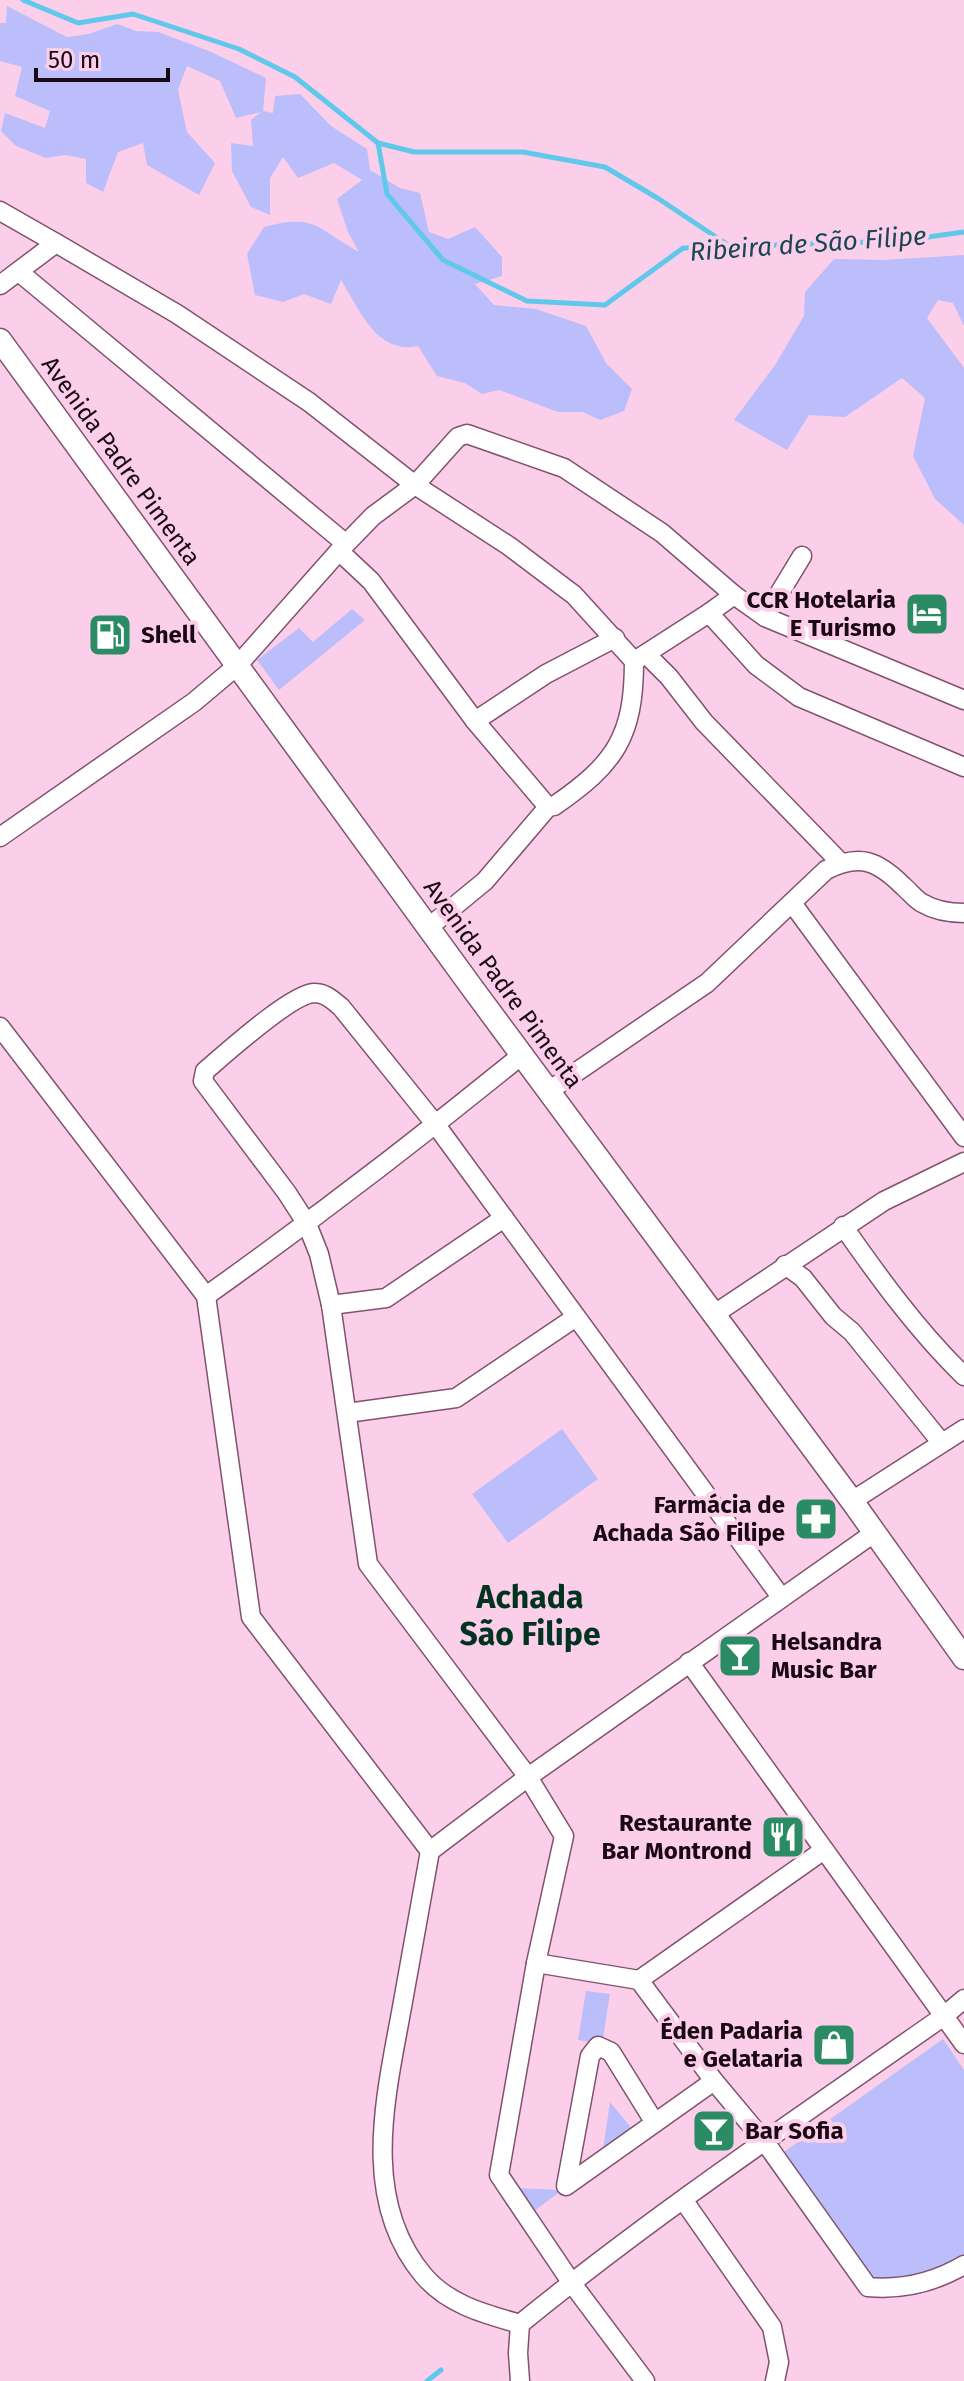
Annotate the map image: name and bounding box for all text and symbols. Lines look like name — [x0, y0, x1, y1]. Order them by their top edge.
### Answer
scale bar — [36, 32, 168, 82]
text: 50 m — [48, 46, 100, 74]
water label: Ribeira de São Filipe — [688, 220, 928, 268]
street label: Avenida Padre Pimenta — [36, 351, 206, 571]
place label: CCR Hotelaria E Turismo — [747, 586, 896, 642]
hotel icon: CCR Hotelaria E Turismo — [903, 590, 951, 638]
fuel station icon: Shell — [86, 611, 134, 659]
place label: Shell — [141, 621, 197, 649]
street label: Avenida Padre Pimenta — [418, 874, 588, 1094]
place label: Farmácia de Achada São Filipe — [592, 1491, 785, 1547]
pharmacy icon: Farmácia de Achada São Filipe — [792, 1495, 840, 1543]
district label: Achada São Filipe — [459, 1578, 601, 1653]
place label: Helsandra Music Bar — [771, 1628, 882, 1684]
bar icon: Helsandra Music Bar — [716, 1632, 764, 1680]
place label: Restaurante Bar Montrond — [602, 1809, 752, 1865]
restaurant icon: Restaurante Bar Montrond — [759, 1813, 807, 1861]
place label: Éden Padaria e Gelataria — [660, 2016, 803, 2073]
shop icon: Éden Padaria e Gelataria — [810, 2021, 858, 2069]
bar icon: Bar Sofia — [690, 2107, 738, 2155]
place label: Bar Sofia — [745, 2117, 844, 2145]

